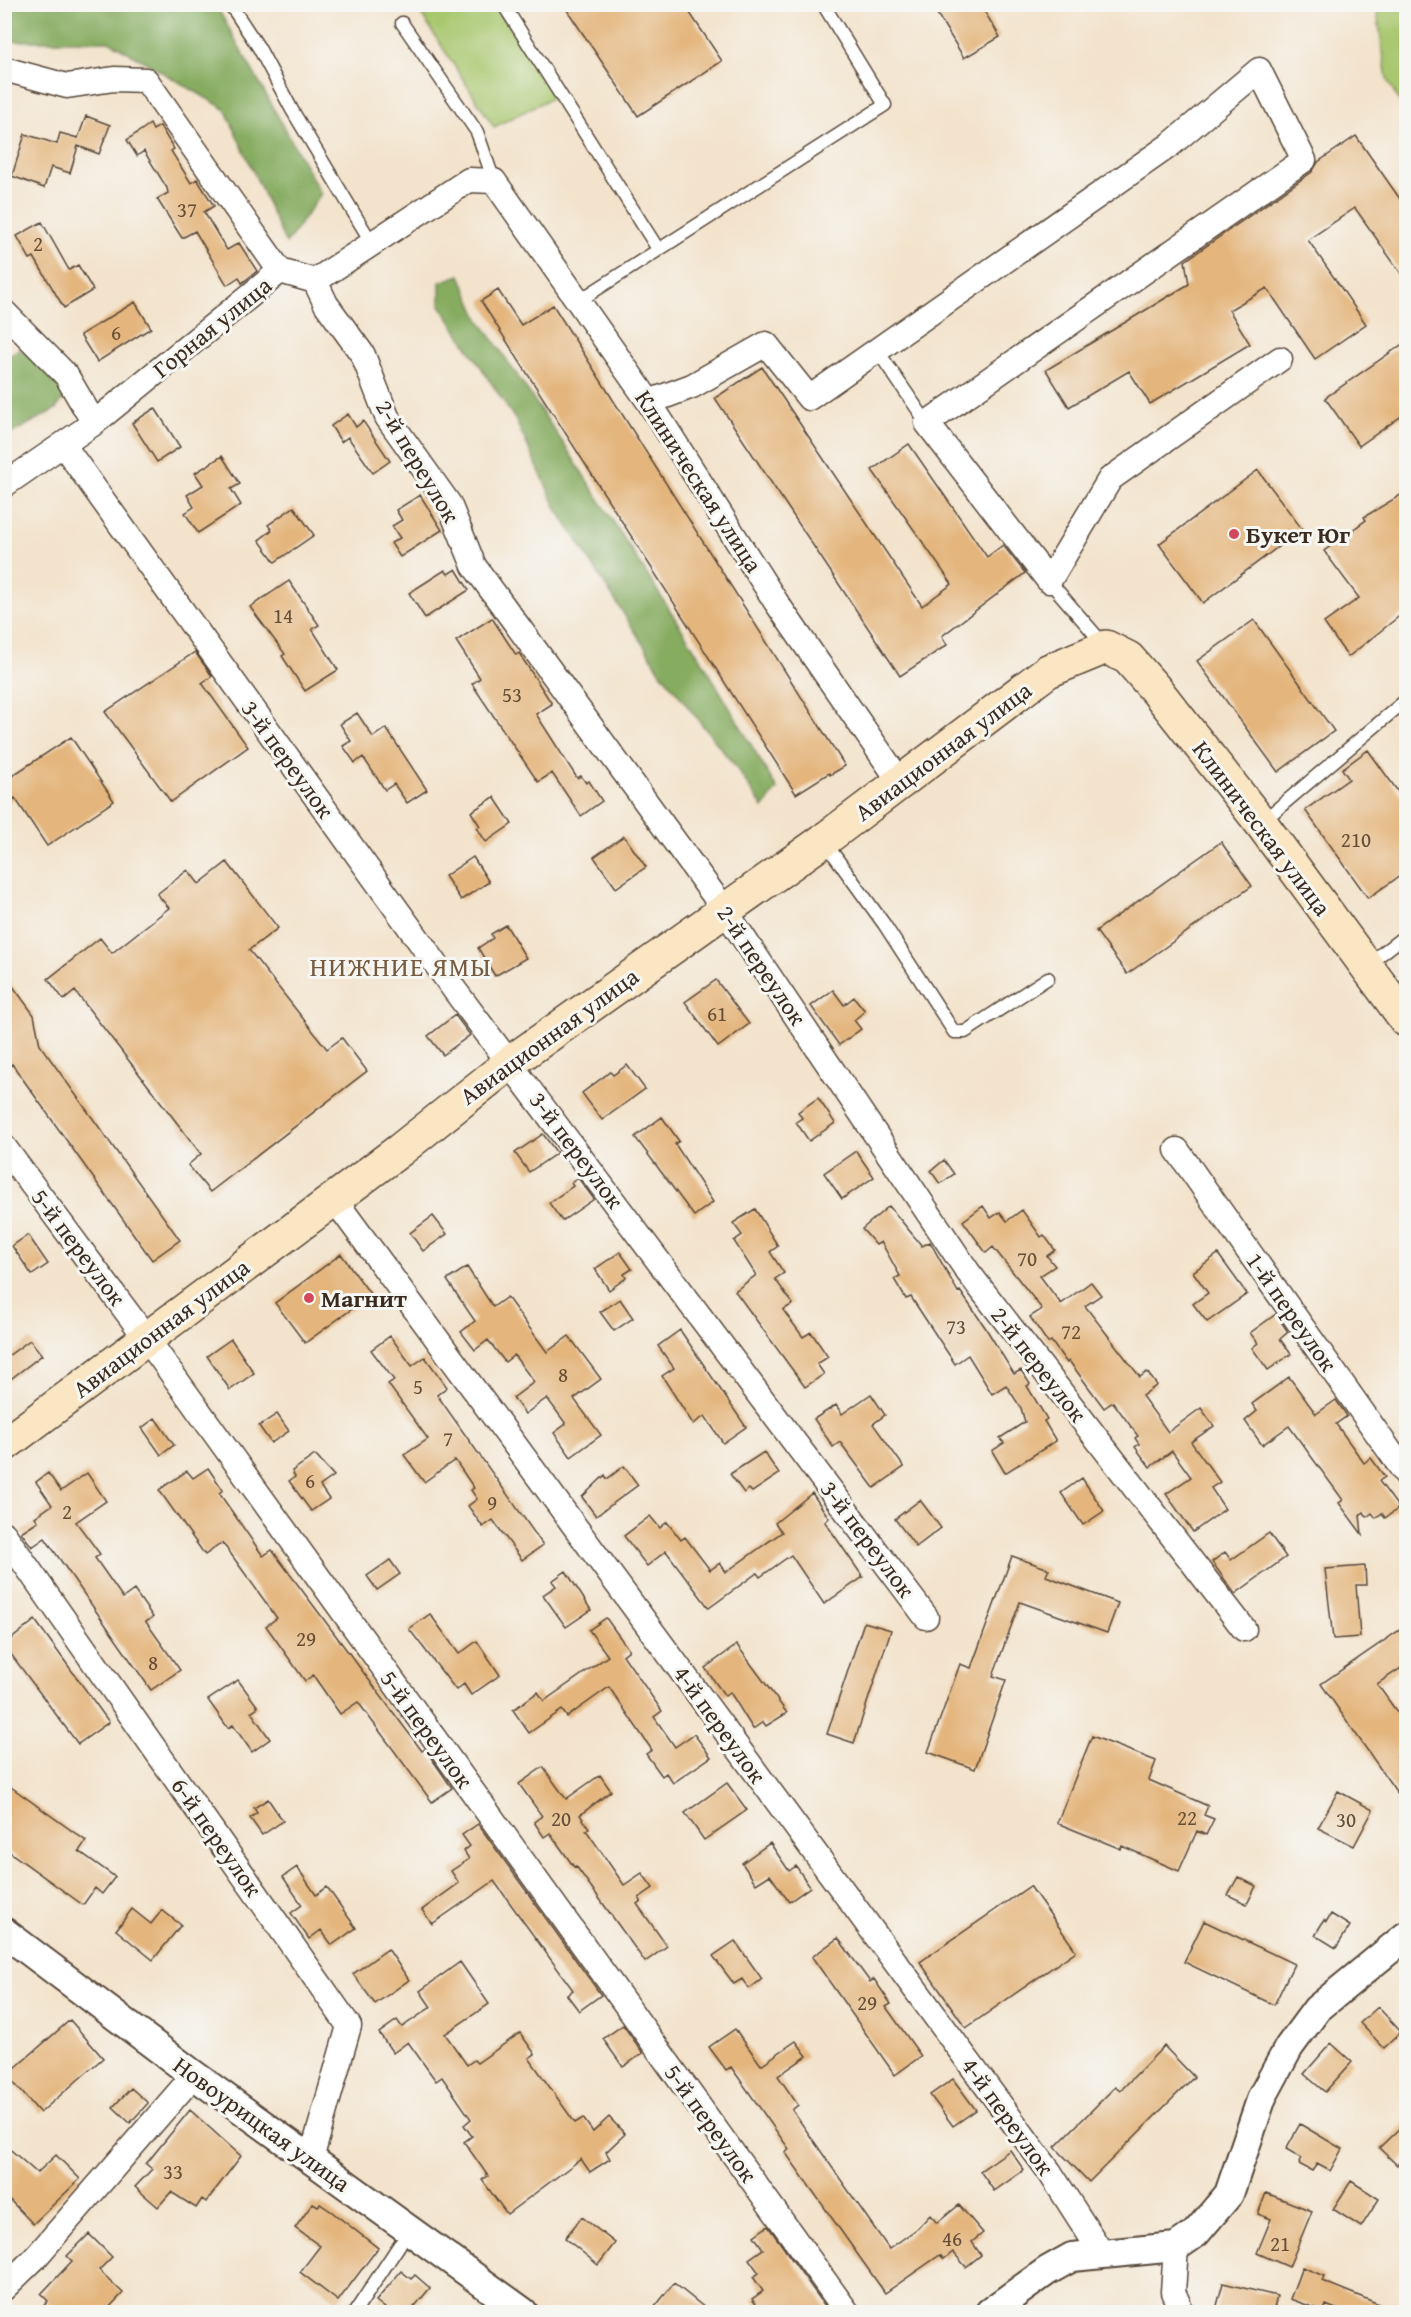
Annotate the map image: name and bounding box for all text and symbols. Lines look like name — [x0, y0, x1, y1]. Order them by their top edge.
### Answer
house number: 37 — [177, 194, 197, 225]
house number: 2 — [33, 228, 43, 259]
street label: Горная улица — [145, 268, 280, 386]
house number: 6 — [111, 317, 121, 348]
street label: Клиническая улица — [627, 383, 772, 580]
street label: 2-й переулок — [367, 393, 469, 530]
place label: Букет Юг — [1246, 517, 1350, 552]
marker: Букет Юг — [1227, 527, 1241, 541]
house number: 14 — [273, 600, 293, 631]
street label: Авиационная улица — [847, 672, 1039, 829]
house number: 53 — [502, 679, 522, 710]
street label: 3-й переулок — [233, 693, 343, 826]
street label: Клиническая улица — [1184, 733, 1340, 923]
house number: 210 — [1341, 824, 1371, 855]
street label: 2-й переулок — [709, 898, 816, 1033]
district label: НИЖНИЕ ЯМЫ — [310, 947, 492, 986]
street label: Авиационная улица — [452, 959, 646, 1113]
house number: 61 — [707, 998, 727, 1029]
street label: 3-й переулок — [521, 1084, 633, 1216]
street label: 5-й переулок — [23, 1181, 135, 1313]
house number: 70 — [1017, 1243, 1037, 1274]
street label: 1-й переулок — [1238, 1245, 1346, 1379]
street label: Авиационная улица — [65, 1249, 257, 1406]
place label: Магнит — [321, 1281, 407, 1316]
marker: Магнит — [302, 1291, 316, 1305]
street label: 2-й переулок — [983, 1299, 1096, 1430]
house number: 73 — [946, 1311, 966, 1342]
house number: 72 — [1061, 1316, 1081, 1347]
house number: 8 — [558, 1359, 568, 1390]
house number: 5 — [413, 1371, 423, 1402]
house number: 7 — [443, 1423, 453, 1454]
house number: 6 — [305, 1465, 315, 1496]
street label: 3-й переулок — [812, 1473, 924, 1605]
house number: 9 — [487, 1487, 497, 1518]
house number: 2 — [62, 1496, 72, 1527]
house number: 29 — [296, 1623, 316, 1654]
house number: 8 — [148, 1647, 158, 1678]
street label: 4-й переулок — [665, 1658, 775, 1791]
street label: 5-й переулок — [372, 1663, 482, 1796]
street label: 6-й переулок — [163, 1770, 271, 1904]
house number: 22 — [1177, 1802, 1197, 1833]
house number: 20 — [551, 1803, 571, 1834]
house number: 30 — [1336, 1804, 1356, 1835]
house number: 29 — [857, 1987, 877, 2018]
street label: Новоурицкая улица — [166, 2048, 358, 2201]
street label: 4-й переулок — [953, 2050, 1063, 2183]
street label: 5-й переулок — [656, 2057, 766, 2190]
house number: 33 — [163, 2156, 183, 2187]
house number: 46 — [942, 2223, 962, 2254]
house number: 21 — [1270, 2228, 1290, 2259]

